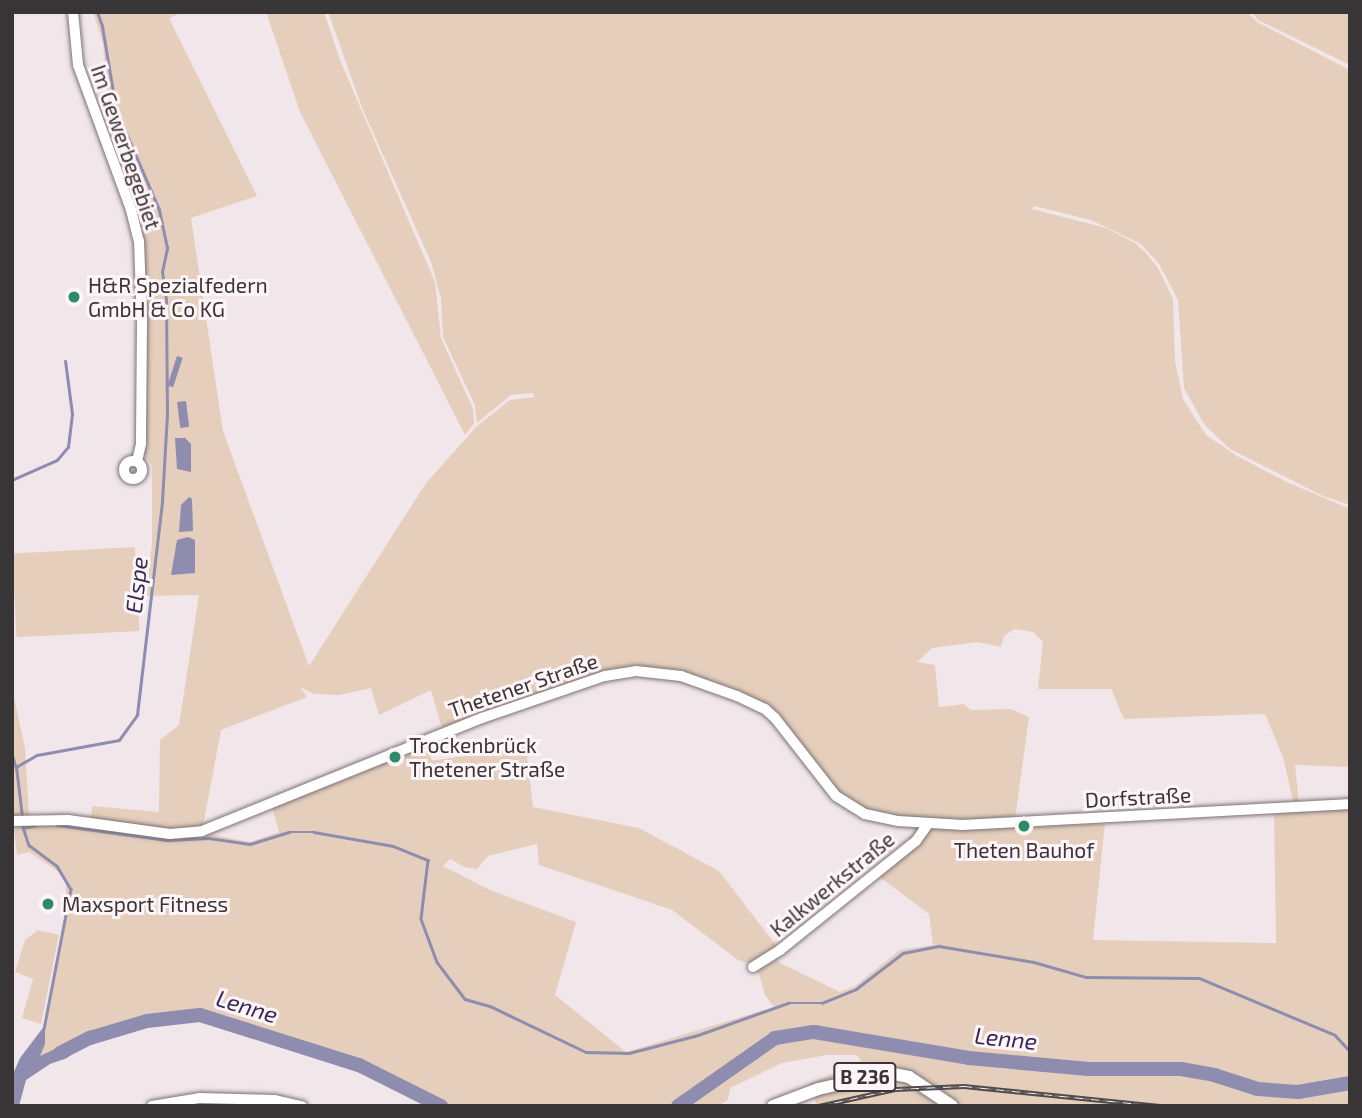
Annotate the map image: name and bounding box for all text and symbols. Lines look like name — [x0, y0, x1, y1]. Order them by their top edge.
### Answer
street label: Im Gewerbegebiet — [86, 61, 166, 233]
place label: H&R Spezialfedern GmbH & Co KG — [88, 272, 268, 322]
marker: H&R Spezialfedern GmbH & Co KG — [66, 289, 82, 305]
water label: Elspe — [119, 555, 153, 615]
street label: Thetener Straße — [445, 648, 601, 722]
place label: Trockenbrück Thetener Straße — [409, 732, 566, 782]
marker: Trockenbrück Thetener Straße — [387, 749, 403, 765]
street label: Dorfstraße — [1084, 782, 1192, 812]
marker: Theten Bauhof — [1016, 818, 1032, 834]
street label: Kalkwerkstraße — [765, 826, 899, 942]
place label: Theten Bauhof — [954, 837, 1094, 863]
place label: Maxsport Fitness — [62, 891, 228, 917]
marker: Maxsport Fitness — [40, 896, 56, 912]
water label: Lenne — [213, 984, 281, 1028]
water label: Lenne — [973, 1021, 1039, 1055]
road number: B 236 — [832, 1062, 898, 1092]

